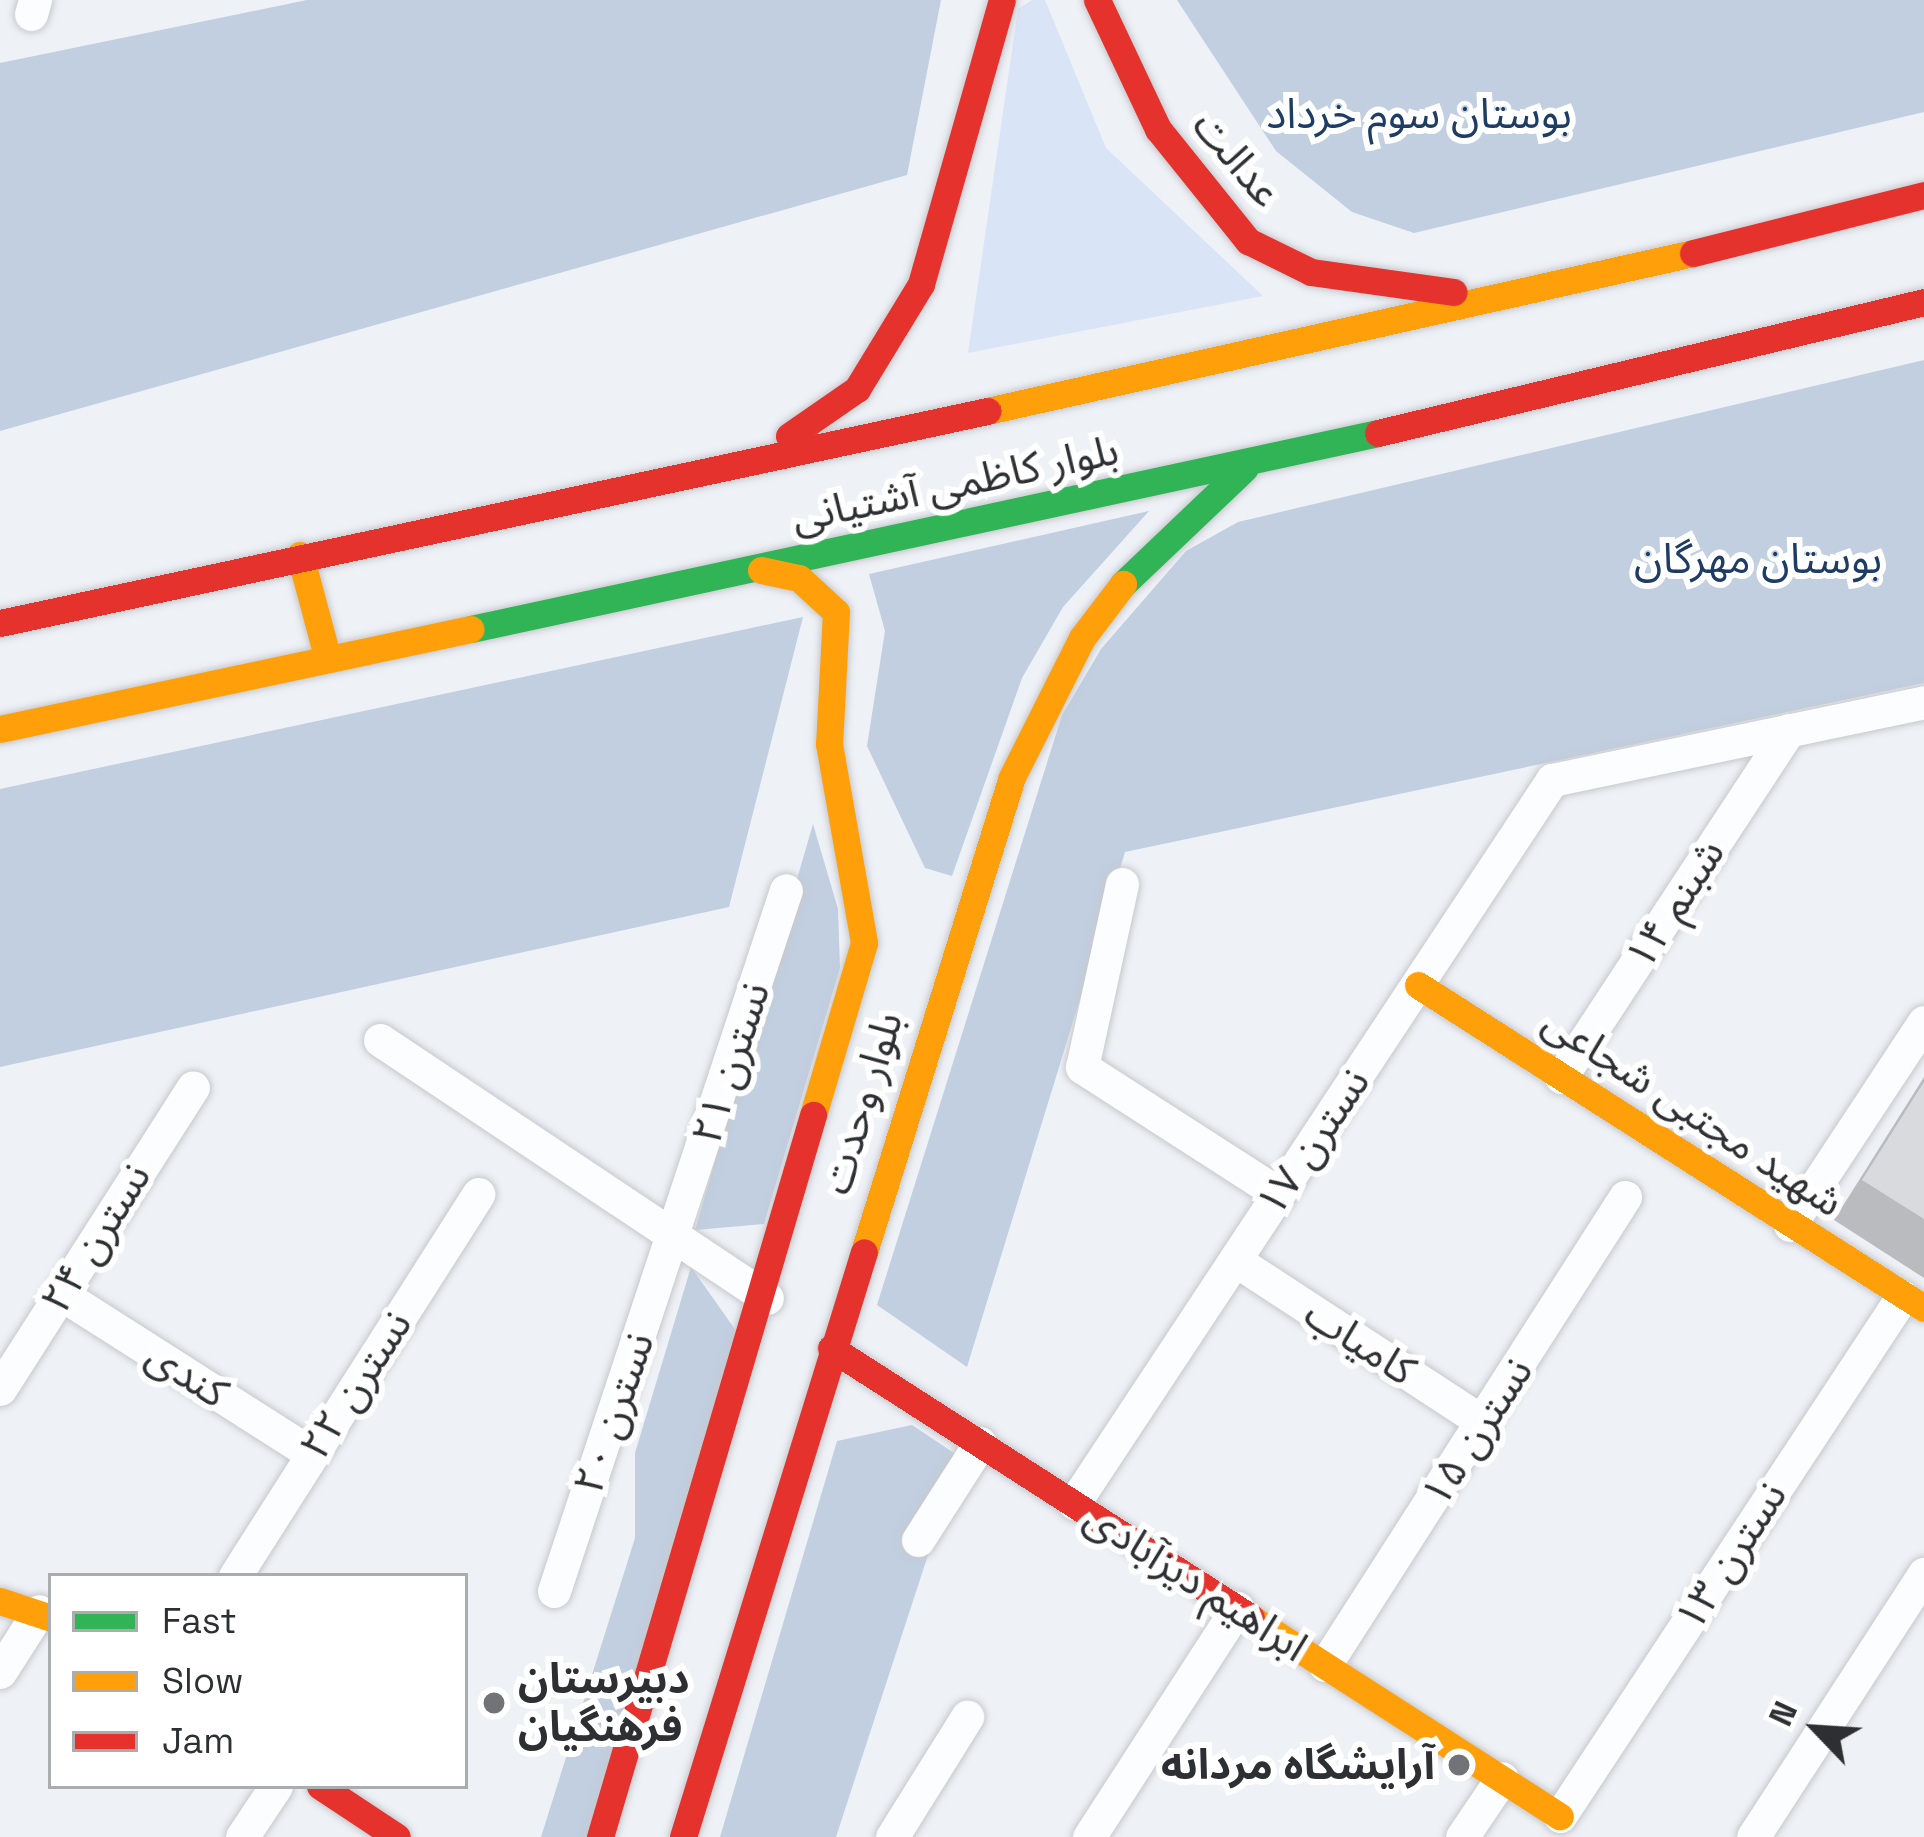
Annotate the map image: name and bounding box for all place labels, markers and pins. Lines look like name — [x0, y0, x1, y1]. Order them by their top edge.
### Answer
place label: دبیرستان فرهنگیان — [518, 1654, 689, 1752]
marker: دبیرستان فرهنگیان — [481, 1690, 507, 1716]
place label: آرایشگاه مردانه — [1161, 1740, 1435, 1790]
marker: آرایشگاه مردانه — [1446, 1752, 1472, 1778]

